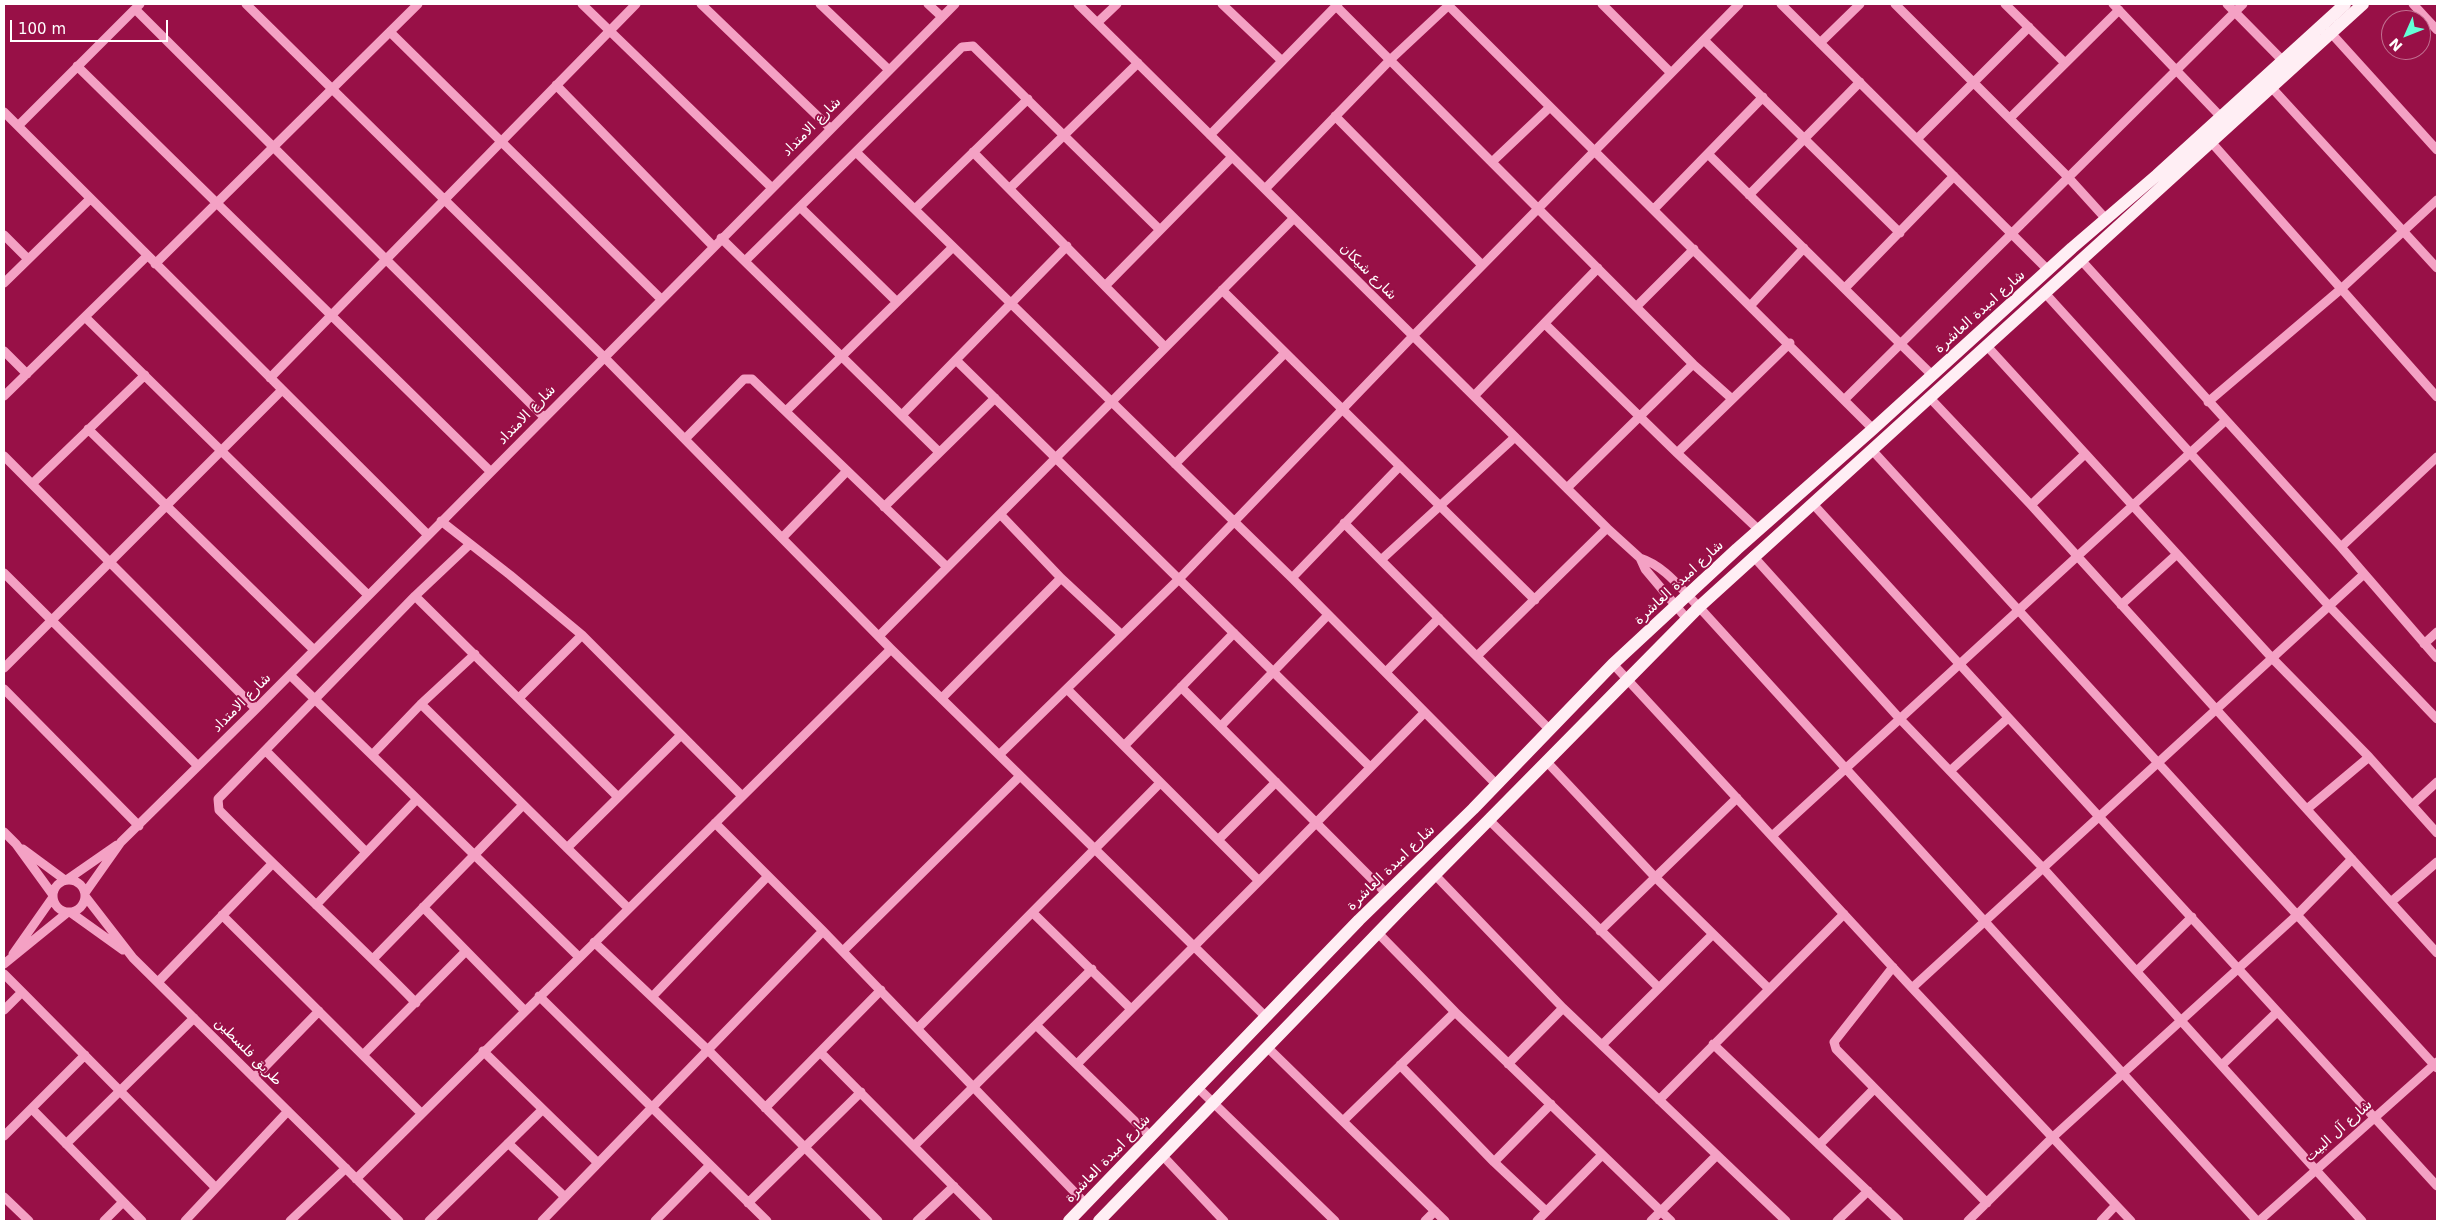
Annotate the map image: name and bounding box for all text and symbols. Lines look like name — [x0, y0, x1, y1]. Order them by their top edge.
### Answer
scale bar — [12, 10, 170, 42]
north arrow — [2381, 10, 2431, 60]
text: 100 m — [18, 20, 66, 38]
text: N — [2386, 35, 2406, 54]
street label: شارع الامتداد — [779, 94, 845, 160]
street label: شارع شيكان — [1336, 240, 1400, 304]
street label: شارع امبدة العاشرة — [1931, 267, 2029, 357]
street label: شارع الامتداد — [494, 382, 560, 448]
street label: شارع امبدة العاشرة — [1631, 537, 1727, 629]
street label: شارع الامتداد — [209, 670, 275, 736]
street label: شارع امبدة العاشرة — [1343, 822, 1439, 914]
street label: طريق فلسطين — [211, 1015, 285, 1089]
street label: شارع آل البيت — [2302, 1097, 2376, 1165]
street label: شارع امبدة العاشرة — [1062, 1111, 1154, 1207]

